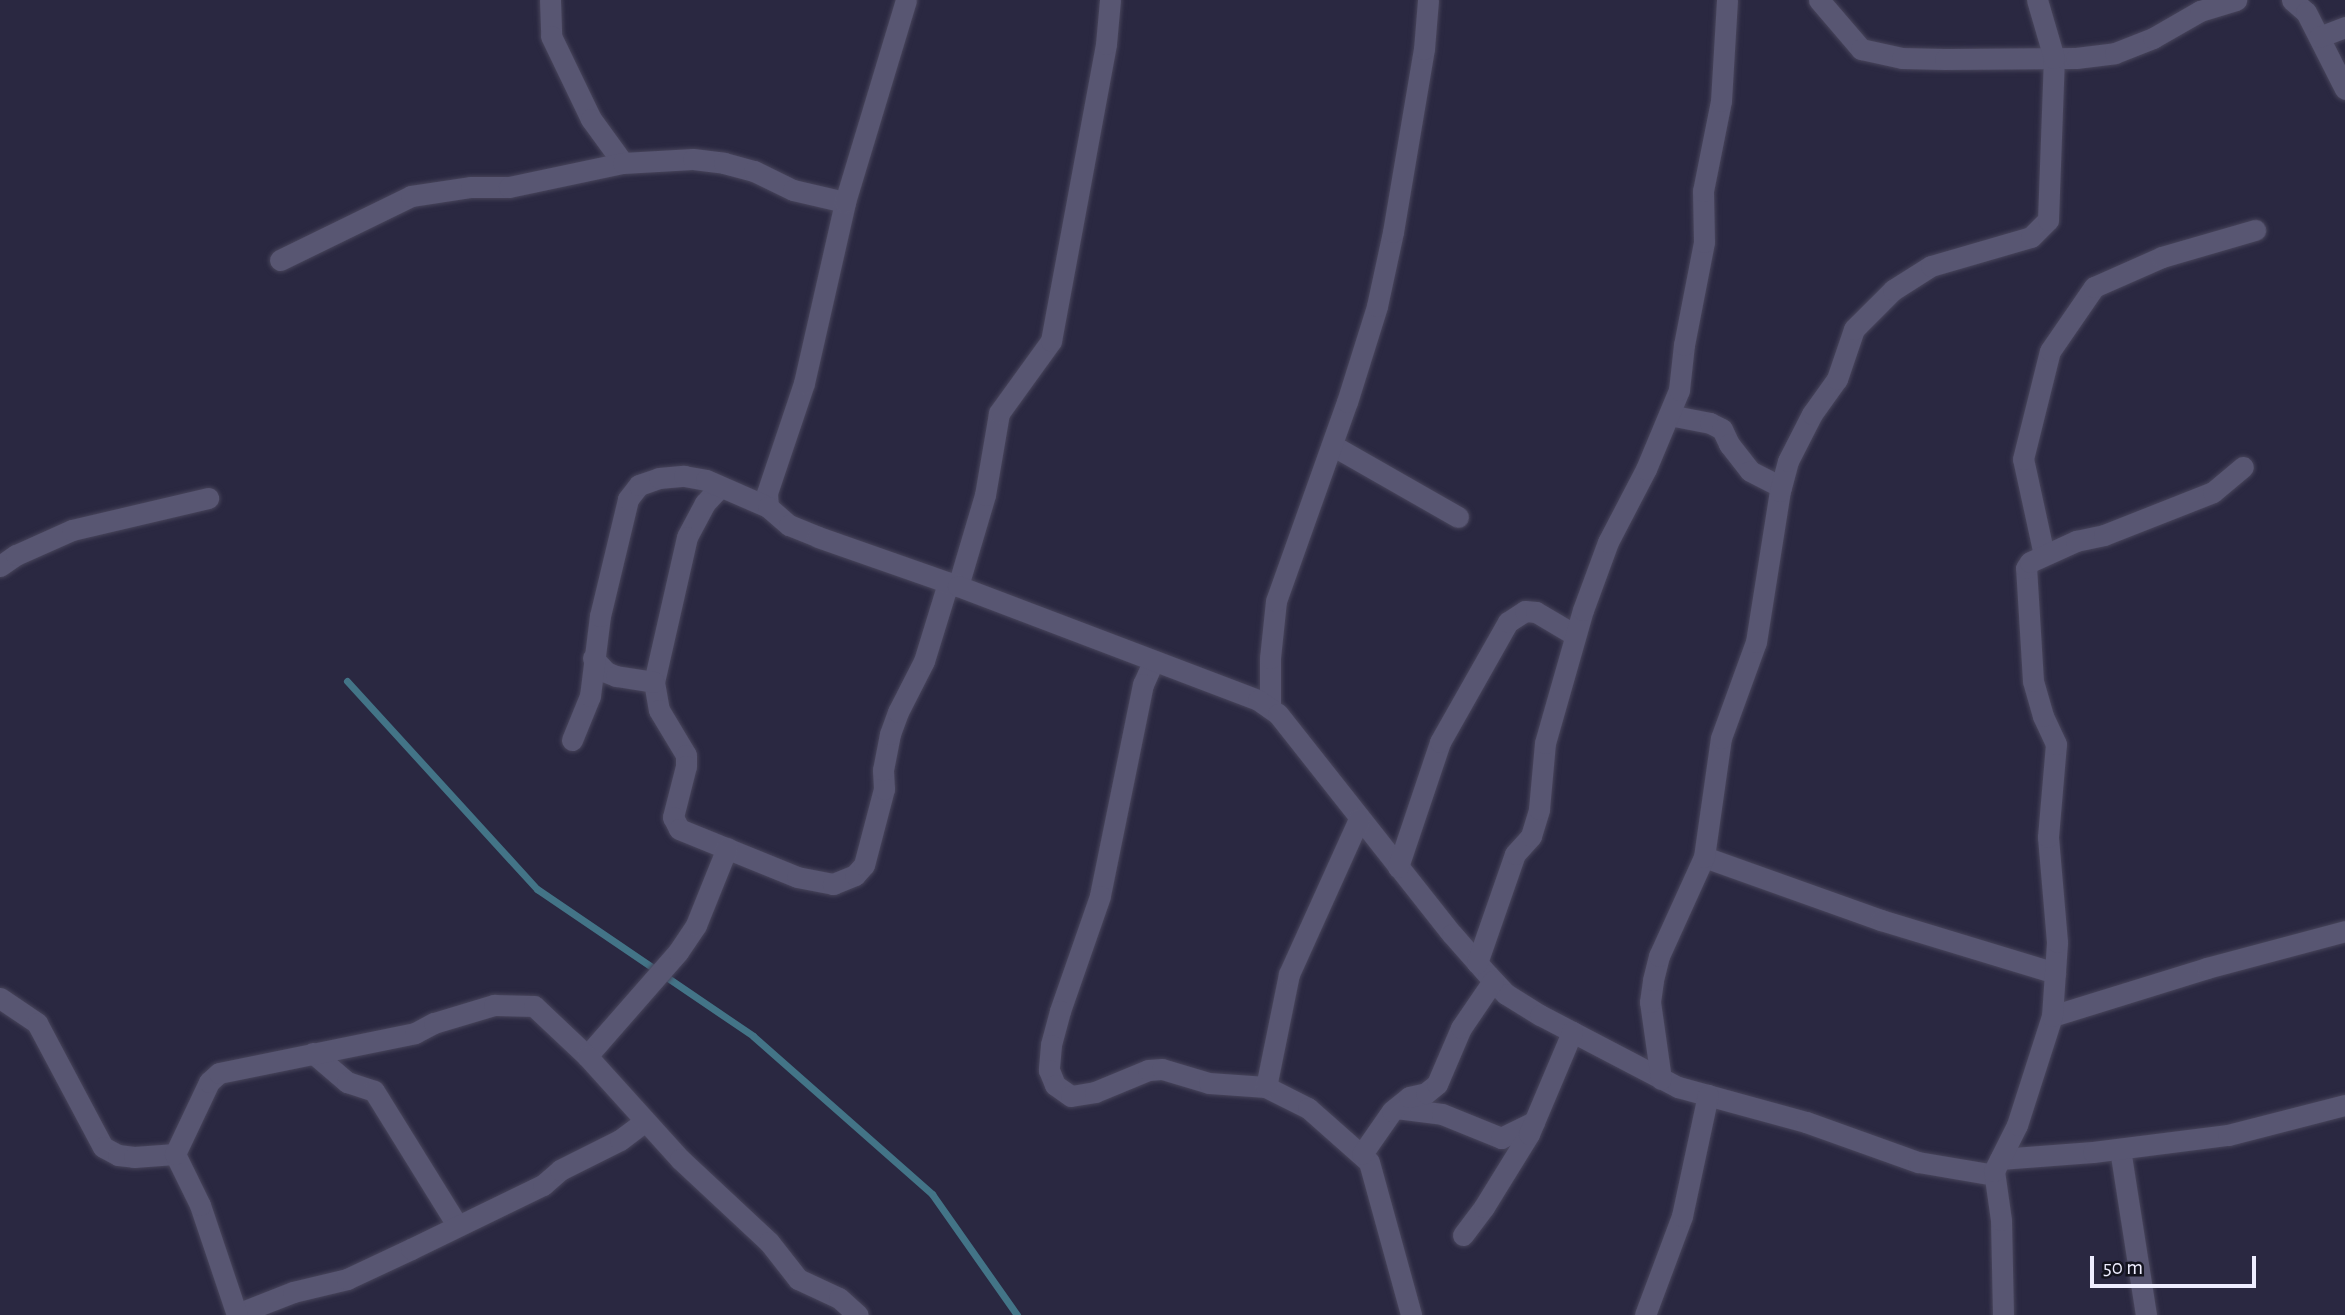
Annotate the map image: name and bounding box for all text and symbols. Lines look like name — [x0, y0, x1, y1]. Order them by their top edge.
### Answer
scale bar — [2093, 1242, 2259, 1286]
text: 50 m — [2103, 1257, 2143, 1278]

